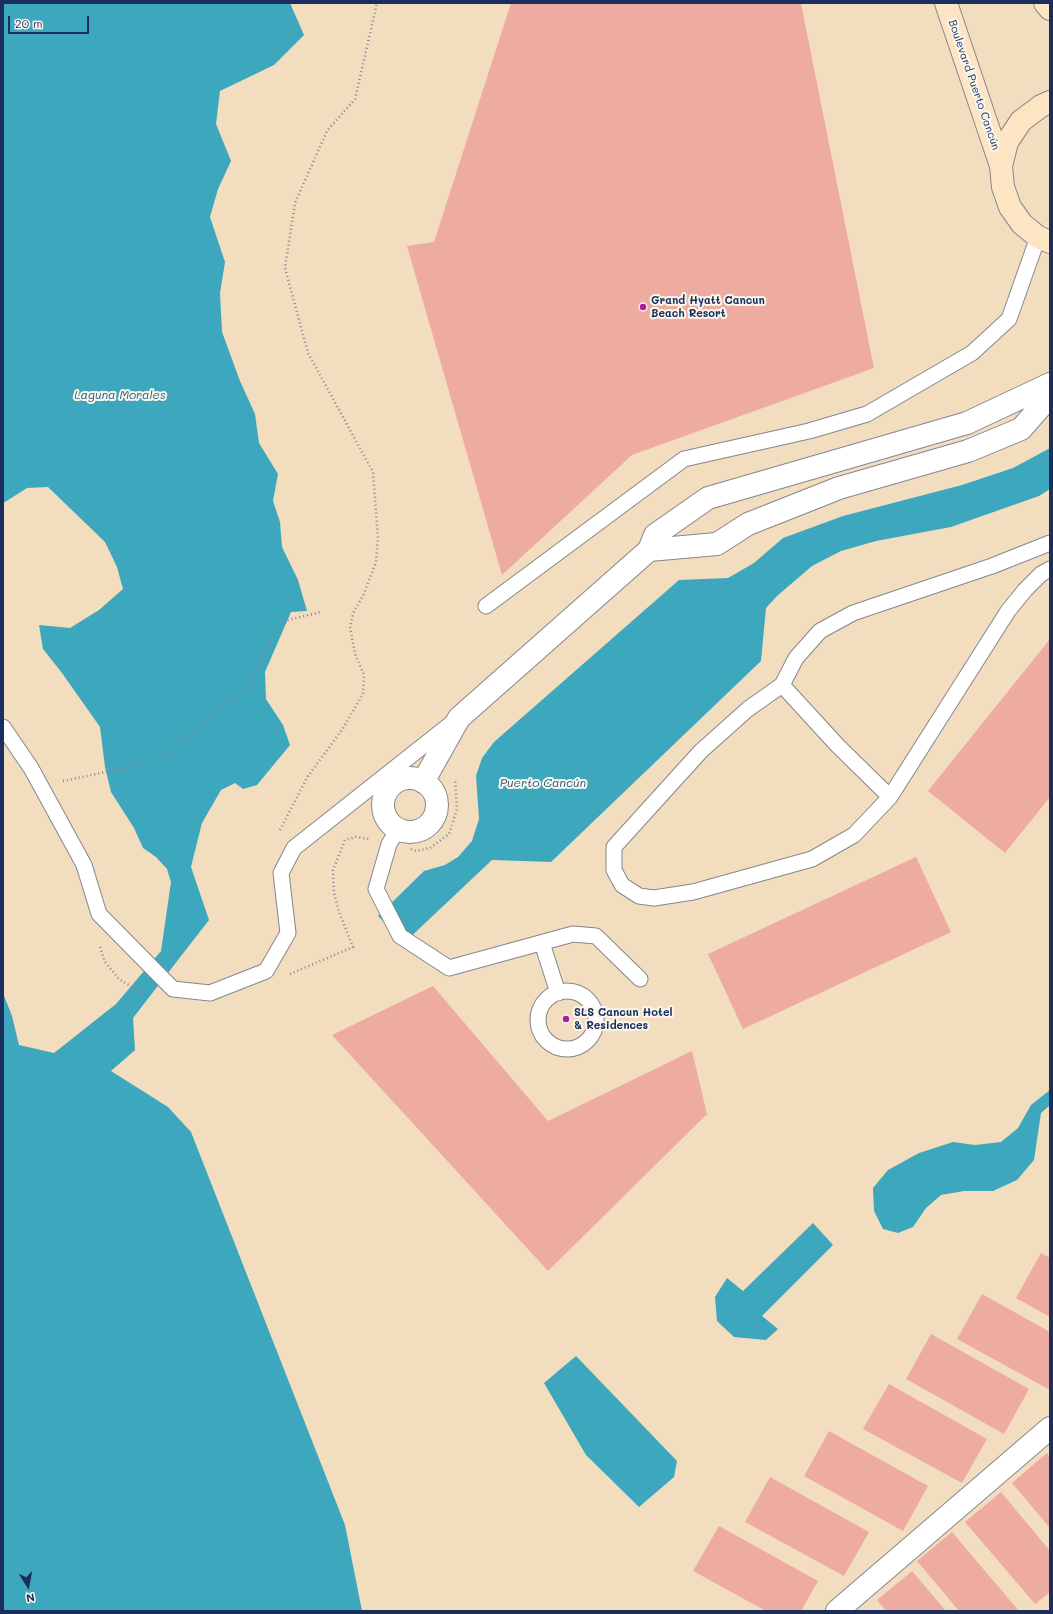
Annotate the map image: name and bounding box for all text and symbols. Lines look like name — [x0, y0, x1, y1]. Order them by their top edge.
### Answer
scale bar — [10, 8, 91, 34]
text: 20 m — [15, 15, 43, 31]
street label: Boulevard Puerto Cancún — [945, 18, 1003, 152]
place label: Grand Hyatt Cancun Beach Resort — [651, 294, 765, 320]
marker: Grand Hyatt Cancun Beach Resort — [638, 302, 648, 312]
water label: Laguna Morales — [74, 388, 166, 402]
water label: Puerto Cancún — [500, 776, 586, 790]
place label: SLS Cancun Hotel & Residences — [574, 1006, 672, 1032]
marker: SLS Cancun Hotel & Residences — [561, 1014, 571, 1024]
north arrow — [8, 1566, 48, 1606]
text: N — [25, 1590, 36, 1606]

